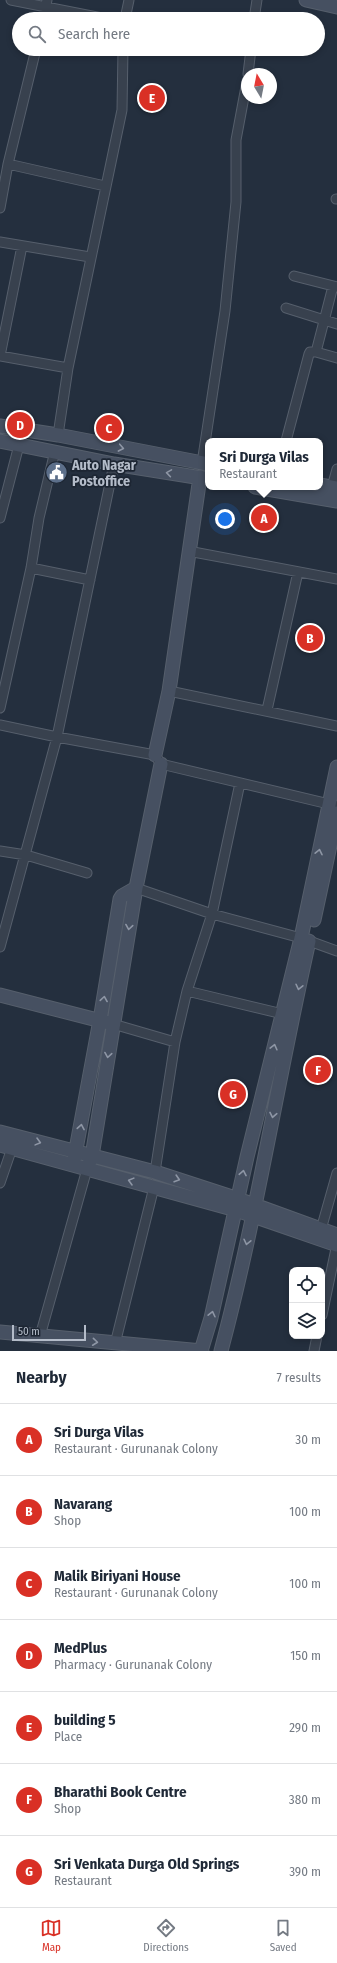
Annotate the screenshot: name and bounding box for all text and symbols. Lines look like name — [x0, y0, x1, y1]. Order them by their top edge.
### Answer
search box — [12, 12, 325, 56]
icon: search — [26, 23, 48, 45]
text: Search here — [58, 25, 130, 43]
north arrow — [241, 68, 277, 104]
pin: E — [139, 83, 165, 113]
pin: D — [7, 410, 33, 440]
pin: C — [96, 413, 122, 443]
popup — [205, 438, 323, 490]
one-way arrow — [118, 443, 124, 451]
text: Sri Durga Vilas — [219, 448, 309, 466]
place label: Auto Nagar Postoffice — [71, 457, 137, 490]
public building icon: Auto Nagar Postoffice — [44, 460, 70, 486]
text: Restaurant — [219, 466, 277, 481]
one-way arrow — [166, 469, 173, 477]
pin: A — [251, 503, 277, 533]
your location — [215, 509, 235, 529]
pin: B — [297, 623, 323, 653]
one-way arrow — [314, 849, 322, 855]
one-way arrow — [125, 924, 134, 930]
one-way arrow — [295, 984, 303, 991]
one-way arrow — [99, 996, 108, 1002]
one-way arrow — [269, 1043, 278, 1050]
one-way arrow — [104, 1052, 113, 1058]
pin: F — [305, 1055, 331, 1085]
pin: G — [220, 1079, 246, 1109]
one-way arrow — [270, 1112, 278, 1118]
one-way arrow — [76, 1124, 85, 1130]
one-way arrow — [34, 1137, 41, 1145]
one-way arrow — [239, 1170, 247, 1176]
one-way arrow — [173, 1174, 180, 1183]
one-way arrow — [128, 1177, 135, 1186]
one-way arrow — [244, 1239, 252, 1245]
map controls — [289, 1267, 325, 1339]
button: locate — [289, 1267, 325, 1303]
button: layers — [289, 1303, 325, 1339]
one-way arrow — [208, 1310, 216, 1317]
scale bar — [12, 1323, 86, 1342]
text: 50 m — [18, 1325, 40, 1338]
one-way arrow — [91, 1337, 98, 1346]
text: Nearby — [16, 1367, 67, 1388]
text: 7 results — [277, 1370, 321, 1385]
text: Sri Durga Vilas — [54, 1423, 144, 1441]
text: A — [25, 1432, 33, 1447]
text: 30 m — [295, 1432, 321, 1447]
text: Restaurant · Gurunanak Colony — [54, 1441, 218, 1456]
text: Navarang — [54, 1495, 112, 1513]
text: B — [25, 1504, 33, 1519]
text: 100 m — [289, 1504, 321, 1519]
text: Shop — [54, 1513, 81, 1528]
text: Malik Biriyani House — [54, 1567, 181, 1585]
text: C — [26, 1576, 32, 1591]
text: 100 m — [289, 1576, 321, 1591]
text: Restaurant · Gurunanak Colony — [54, 1585, 218, 1600]
text: MedPlus — [54, 1639, 107, 1657]
text: D — [25, 1648, 33, 1663]
text: 150 m — [290, 1648, 321, 1663]
text: Pharmacy · Gurunanak Colony — [54, 1657, 212, 1672]
text: building 5 — [54, 1711, 116, 1729]
text: E — [26, 1720, 32, 1735]
text: 290 m — [289, 1720, 321, 1735]
text: Place — [54, 1729, 82, 1744]
text: Bharathi Book Centre — [54, 1783, 187, 1801]
text: F — [26, 1792, 32, 1807]
text: 380 m — [289, 1792, 321, 1807]
text: Shop — [54, 1801, 81, 1816]
text: Sri Venkata Durga Old Springs — [54, 1855, 239, 1873]
text: G — [25, 1864, 33, 1879]
text: 390 m — [289, 1864, 321, 1879]
text: Restaurant — [54, 1873, 112, 1888]
tab: Map — [40, 1917, 62, 1954]
tab: Directions — [143, 1917, 189, 1954]
tab: Saved — [270, 1917, 297, 1954]

